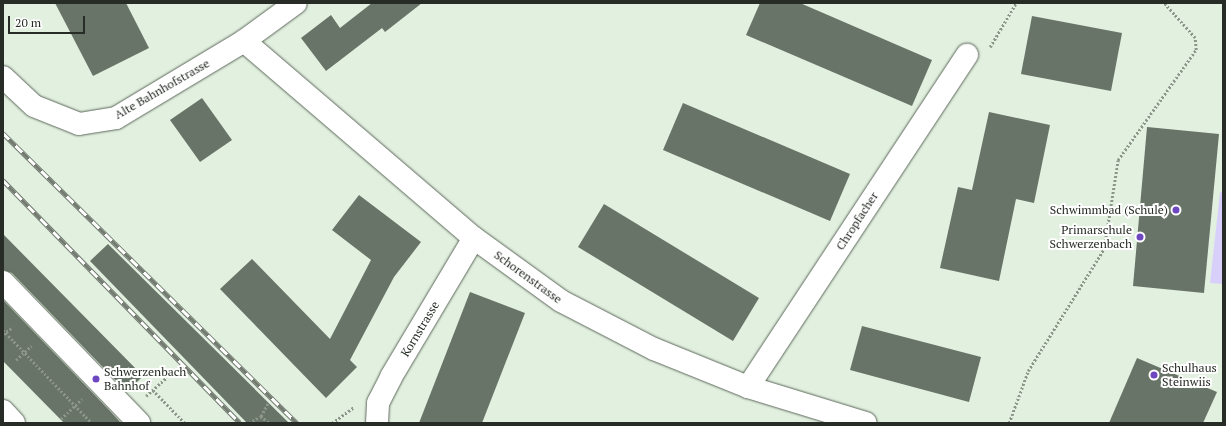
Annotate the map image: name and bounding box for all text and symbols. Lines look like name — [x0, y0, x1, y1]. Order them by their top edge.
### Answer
scale bar — [10, 8, 87, 34]
text: 20 m — [15, 15, 41, 30]
street label: Alte Bahnhofstrasse — [112, 56, 212, 122]
street label: Chropfacher — [833, 189, 881, 253]
place label: Schwimmbad (Schule) — [1050, 203, 1168, 217]
marker: Schwimmbad (Schule) — [1171, 205, 1181, 215]
place label: Primarschule Schwerzenbach — [1050, 223, 1132, 251]
marker: Primarschule Schwerzenbach — [1135, 232, 1145, 242]
street label: Schorenstrasse — [491, 248, 565, 306]
street label: Kornstrasse — [398, 299, 442, 359]
place label: Schulhaus Steinwiis — [1162, 361, 1217, 389]
place label: Schwerzenbach Bahnhof — [104, 365, 186, 393]
marker: Schulhaus Steinwiis — [1149, 370, 1159, 380]
marker: Schwerzenbach Bahnhof — [91, 374, 101, 384]

